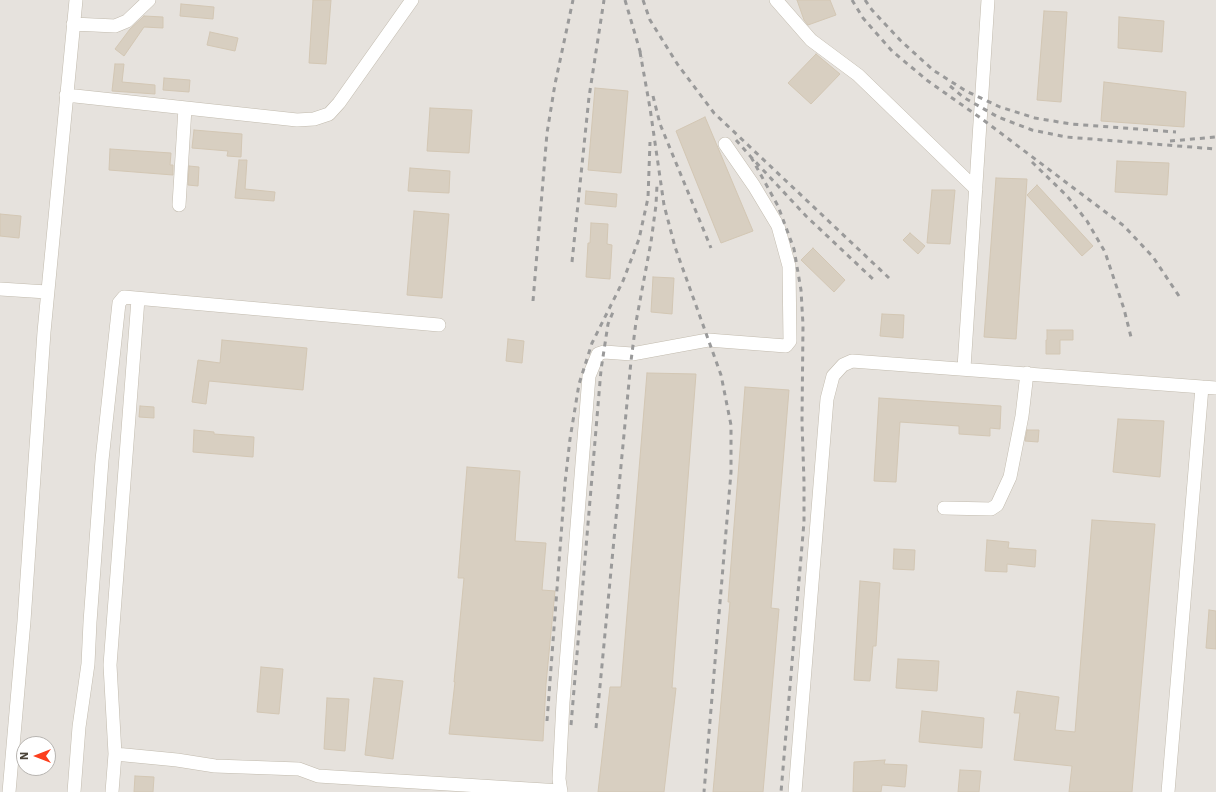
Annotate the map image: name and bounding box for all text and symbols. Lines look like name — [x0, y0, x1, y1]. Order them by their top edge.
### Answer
north arrow — [16, 736, 56, 776]
text: N — [18, 752, 31, 760]

